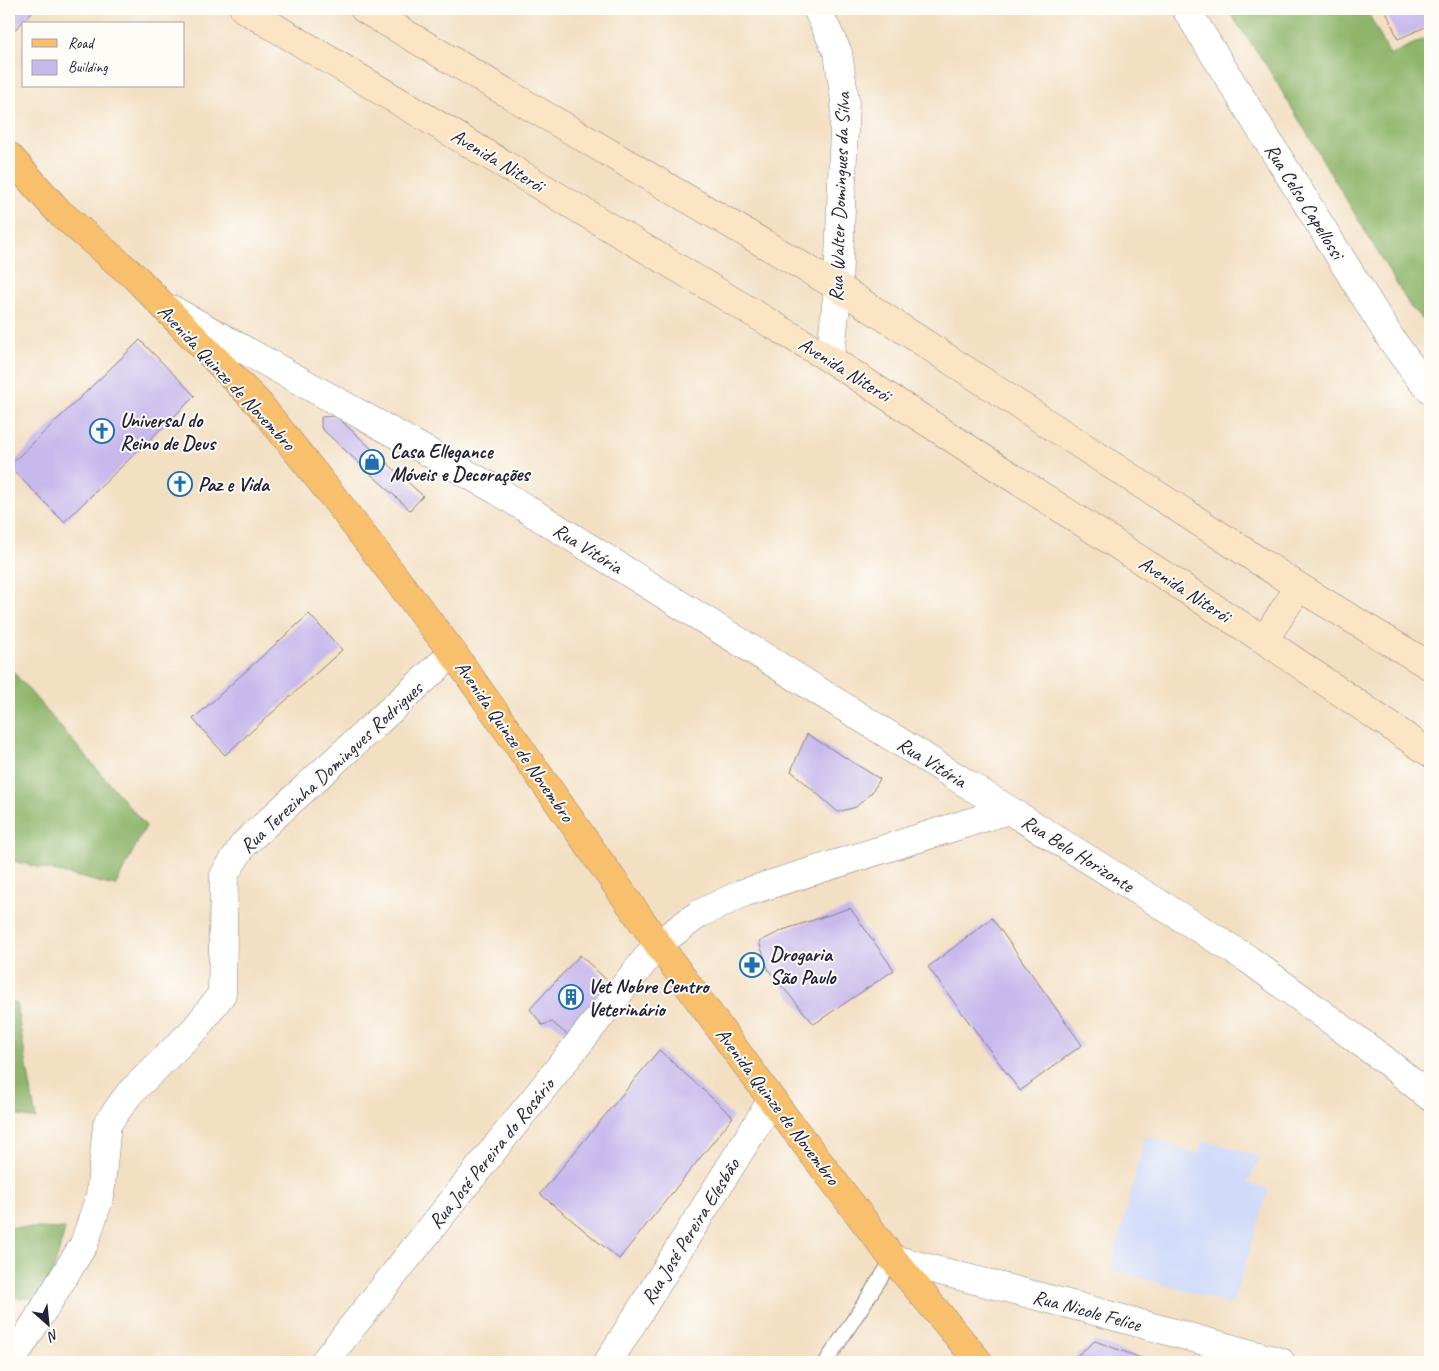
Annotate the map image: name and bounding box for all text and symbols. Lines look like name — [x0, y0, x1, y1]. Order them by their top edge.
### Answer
legend — [22, 22, 185, 88]
text: Road — [68, 34, 95, 53]
text: Building — [68, 58, 108, 77]
street label: Rua Walter Domingues da Silva — [823, 90, 856, 302]
street label: Avenida Niterói — [447, 123, 551, 199]
street label: Rua Celso Capellossi — [1259, 139, 1351, 266]
street label: Avenida Quinze de Novembro — [152, 299, 302, 456]
street label: Avenida Niterói — [794, 331, 897, 409]
place label: Universal do Reino de Deus — [120, 408, 217, 456]
church icon: Universal do Reino de Deus — [89, 418, 115, 444]
place label: Casa Ellegance Móveis e Decorações — [390, 439, 531, 487]
shop icon: Casa Ellegance Móveis e Decorações — [359, 449, 385, 475]
church icon: Paz e Vida — [167, 471, 193, 497]
place label: Paz e Vida — [198, 472, 271, 497]
street label: Rua Vitória — [549, 518, 629, 580]
street label: Avenida Niterói — [1134, 551, 1237, 629]
street label: Avenida Quinze de Novembro — [450, 656, 580, 827]
street label: Rua Terezinha Domingues Rodrigues — [235, 675, 430, 859]
street label: Rua Vitória — [893, 732, 973, 794]
street label: Rua Belo Horizonte — [1017, 809, 1140, 899]
place label: Drogaria São Paulo — [770, 942, 837, 990]
pharmacy icon: Drogaria São Paulo — [739, 952, 765, 978]
place label: Vet Nobre Centro Veterinário — [588, 974, 710, 1022]
building icon: Vet Nobre Centro Veterinário — [558, 984, 584, 1010]
street label: Avenida Quinze de Novembro — [710, 1022, 846, 1191]
street label: Rua José Pereira do Rosário — [423, 1072, 561, 1234]
street label: Rua José Pereira Elesbão — [636, 1153, 746, 1309]
street label: Rua Nicole Felice — [1030, 1284, 1145, 1337]
north arrow — [22, 1298, 72, 1348]
text: N — [44, 1326, 61, 1346]

